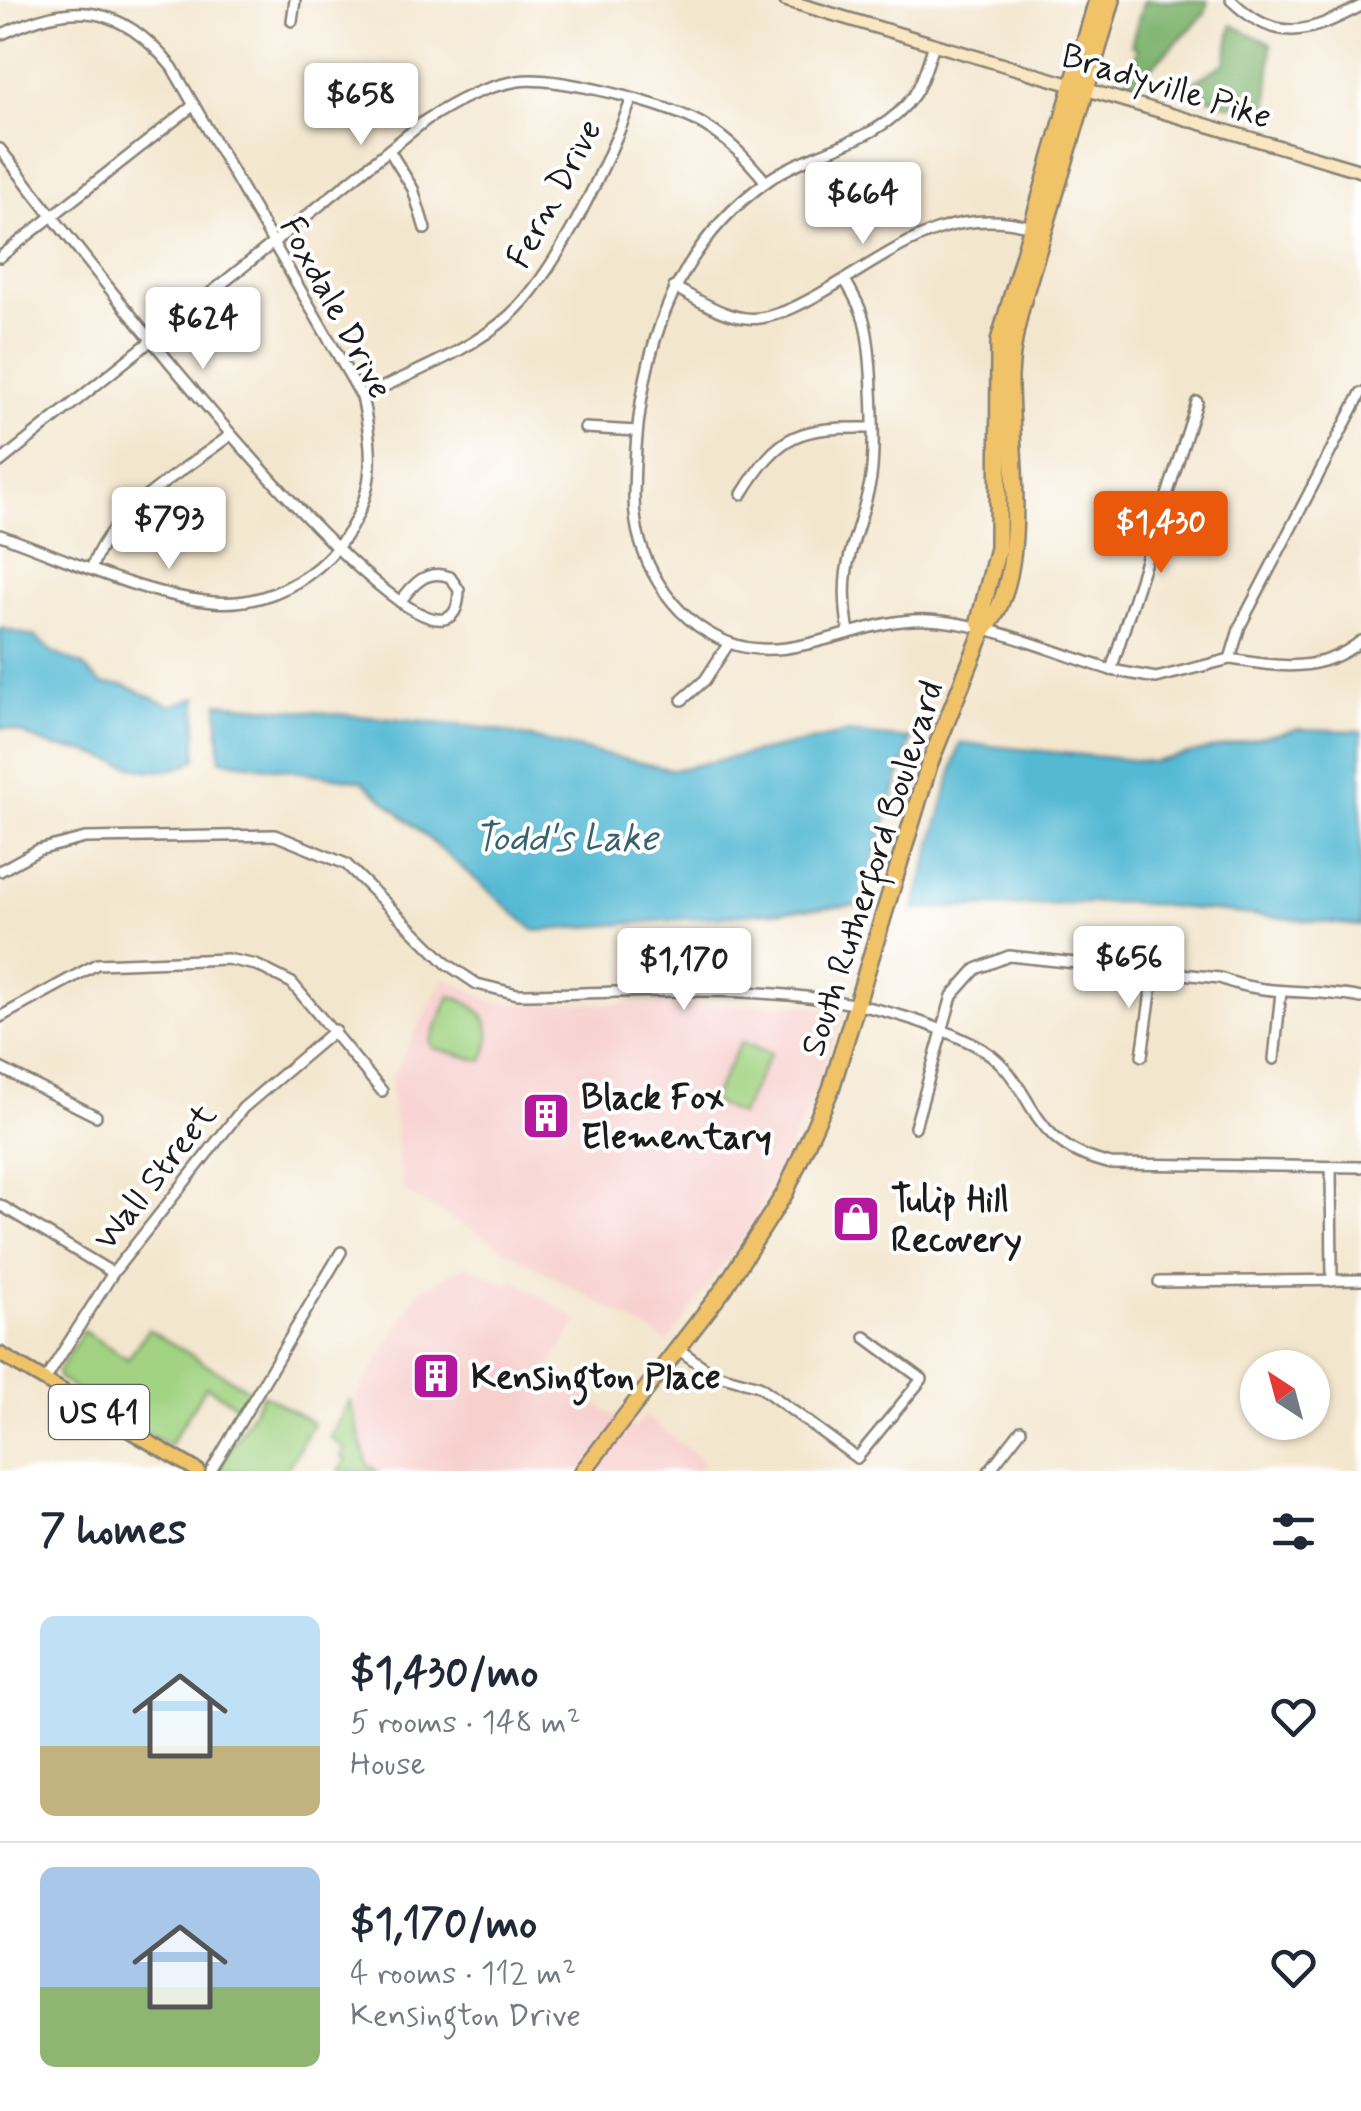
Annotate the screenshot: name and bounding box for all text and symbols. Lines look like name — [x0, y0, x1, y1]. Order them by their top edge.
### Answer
street label: Bradyville Pike — [1056, 33, 1277, 141]
pin: $658 — [302, 63, 420, 148]
text: $658 — [326, 74, 396, 116]
street label: Fern Drive — [496, 111, 613, 277]
pin: $664 — [804, 162, 922, 247]
text: $664 — [827, 173, 899, 215]
street label: Foxdale Drive — [268, 209, 403, 407]
pin: $624 — [144, 287, 262, 372]
text: $624 — [168, 298, 238, 340]
pin: $793 — [110, 487, 228, 572]
pin: $1,430 — [1080, 491, 1242, 576]
text: $793 — [134, 498, 204, 540]
text: $1,430 — [1116, 502, 1206, 544]
street label: South Rutherford Boulevard — [790, 675, 958, 1063]
water label: Todd's Lake — [474, 815, 660, 864]
pin: $656 — [1070, 926, 1188, 1011]
pin: $1,170 — [603, 928, 765, 1013]
text: $656 — [1095, 937, 1163, 979]
text: $1,170 — [639, 939, 729, 981]
place label: Black Fox Elementary — [581, 1075, 772, 1161]
building icon: Black Fox Elementary — [520, 1090, 572, 1142]
street label: Wall Street — [84, 1094, 228, 1260]
place label: Tulip Hill Recovery — [891, 1178, 1022, 1264]
shop icon: Tulip Hill Recovery — [830, 1193, 882, 1245]
building icon: Kensington Place — [410, 1350, 462, 1402]
north arrow — [1240, 1350, 1330, 1440]
map controls — [1240, 1350, 1330, 1440]
place label: Kensington Place — [471, 1355, 721, 1406]
road number: US 41 — [49, 1385, 149, 1439]
text: 7 homes — [40, 1504, 187, 1559]
icon: filters — [1266, 1504, 1321, 1559]
text: $1,430/mo — [350, 1647, 538, 1702]
icon: home — [120, 1656, 240, 1776]
icon: heart — [1266, 1689, 1321, 1744]
text: 5 rooms · 148 m² — [350, 1702, 581, 1744]
text: House — [350, 1744, 426, 1786]
text: $1,170/mo — [350, 1898, 537, 1953]
icon: home — [120, 1907, 240, 2027]
icon: heart — [1266, 1940, 1321, 1995]
text: 4 rooms · 112 m² — [350, 1953, 576, 1995]
text: Kensington Drive — [350, 1995, 581, 2037]

